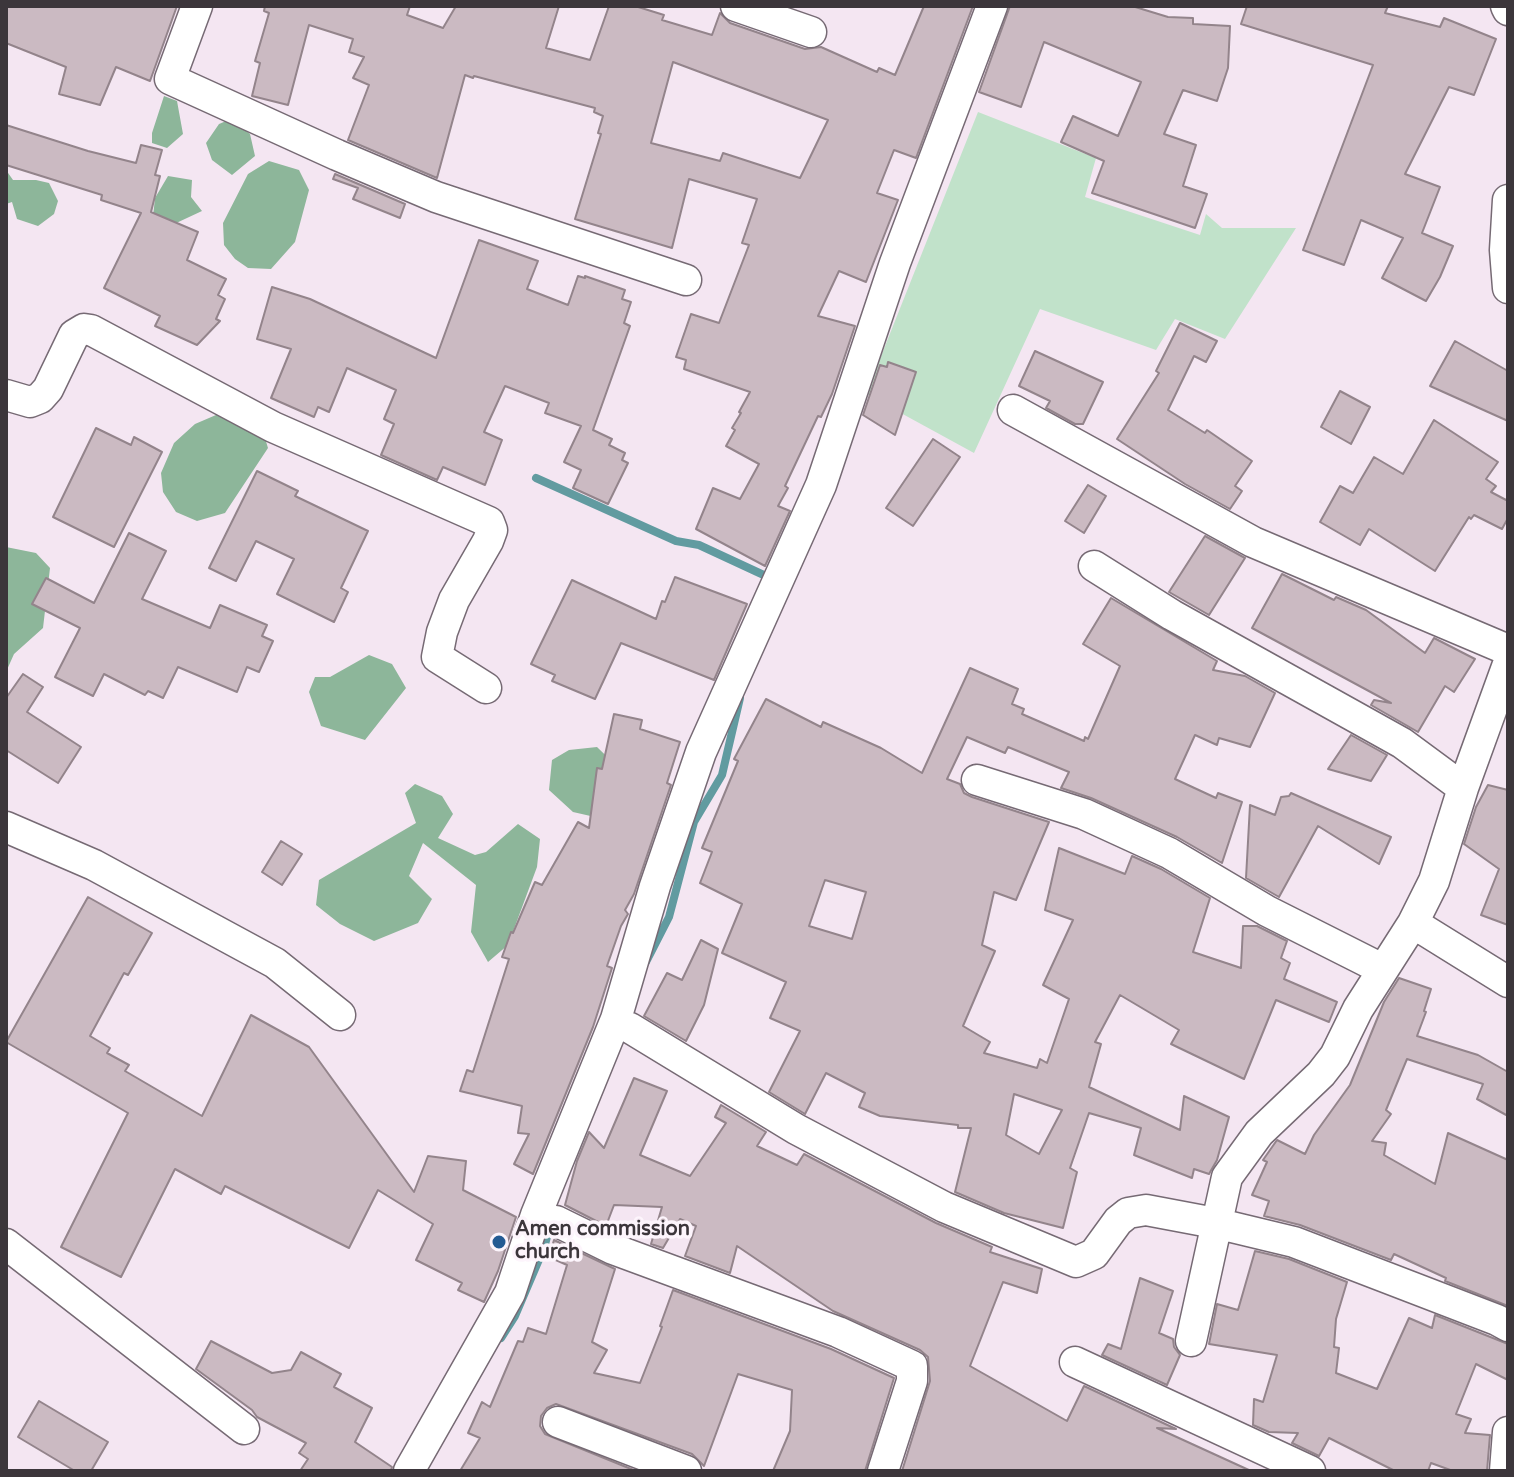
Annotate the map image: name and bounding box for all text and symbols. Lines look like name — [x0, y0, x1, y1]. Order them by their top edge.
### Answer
place label: Amen commission church — [515, 1218, 690, 1265]
marker: Amen commission church — [490, 1233, 508, 1251]

